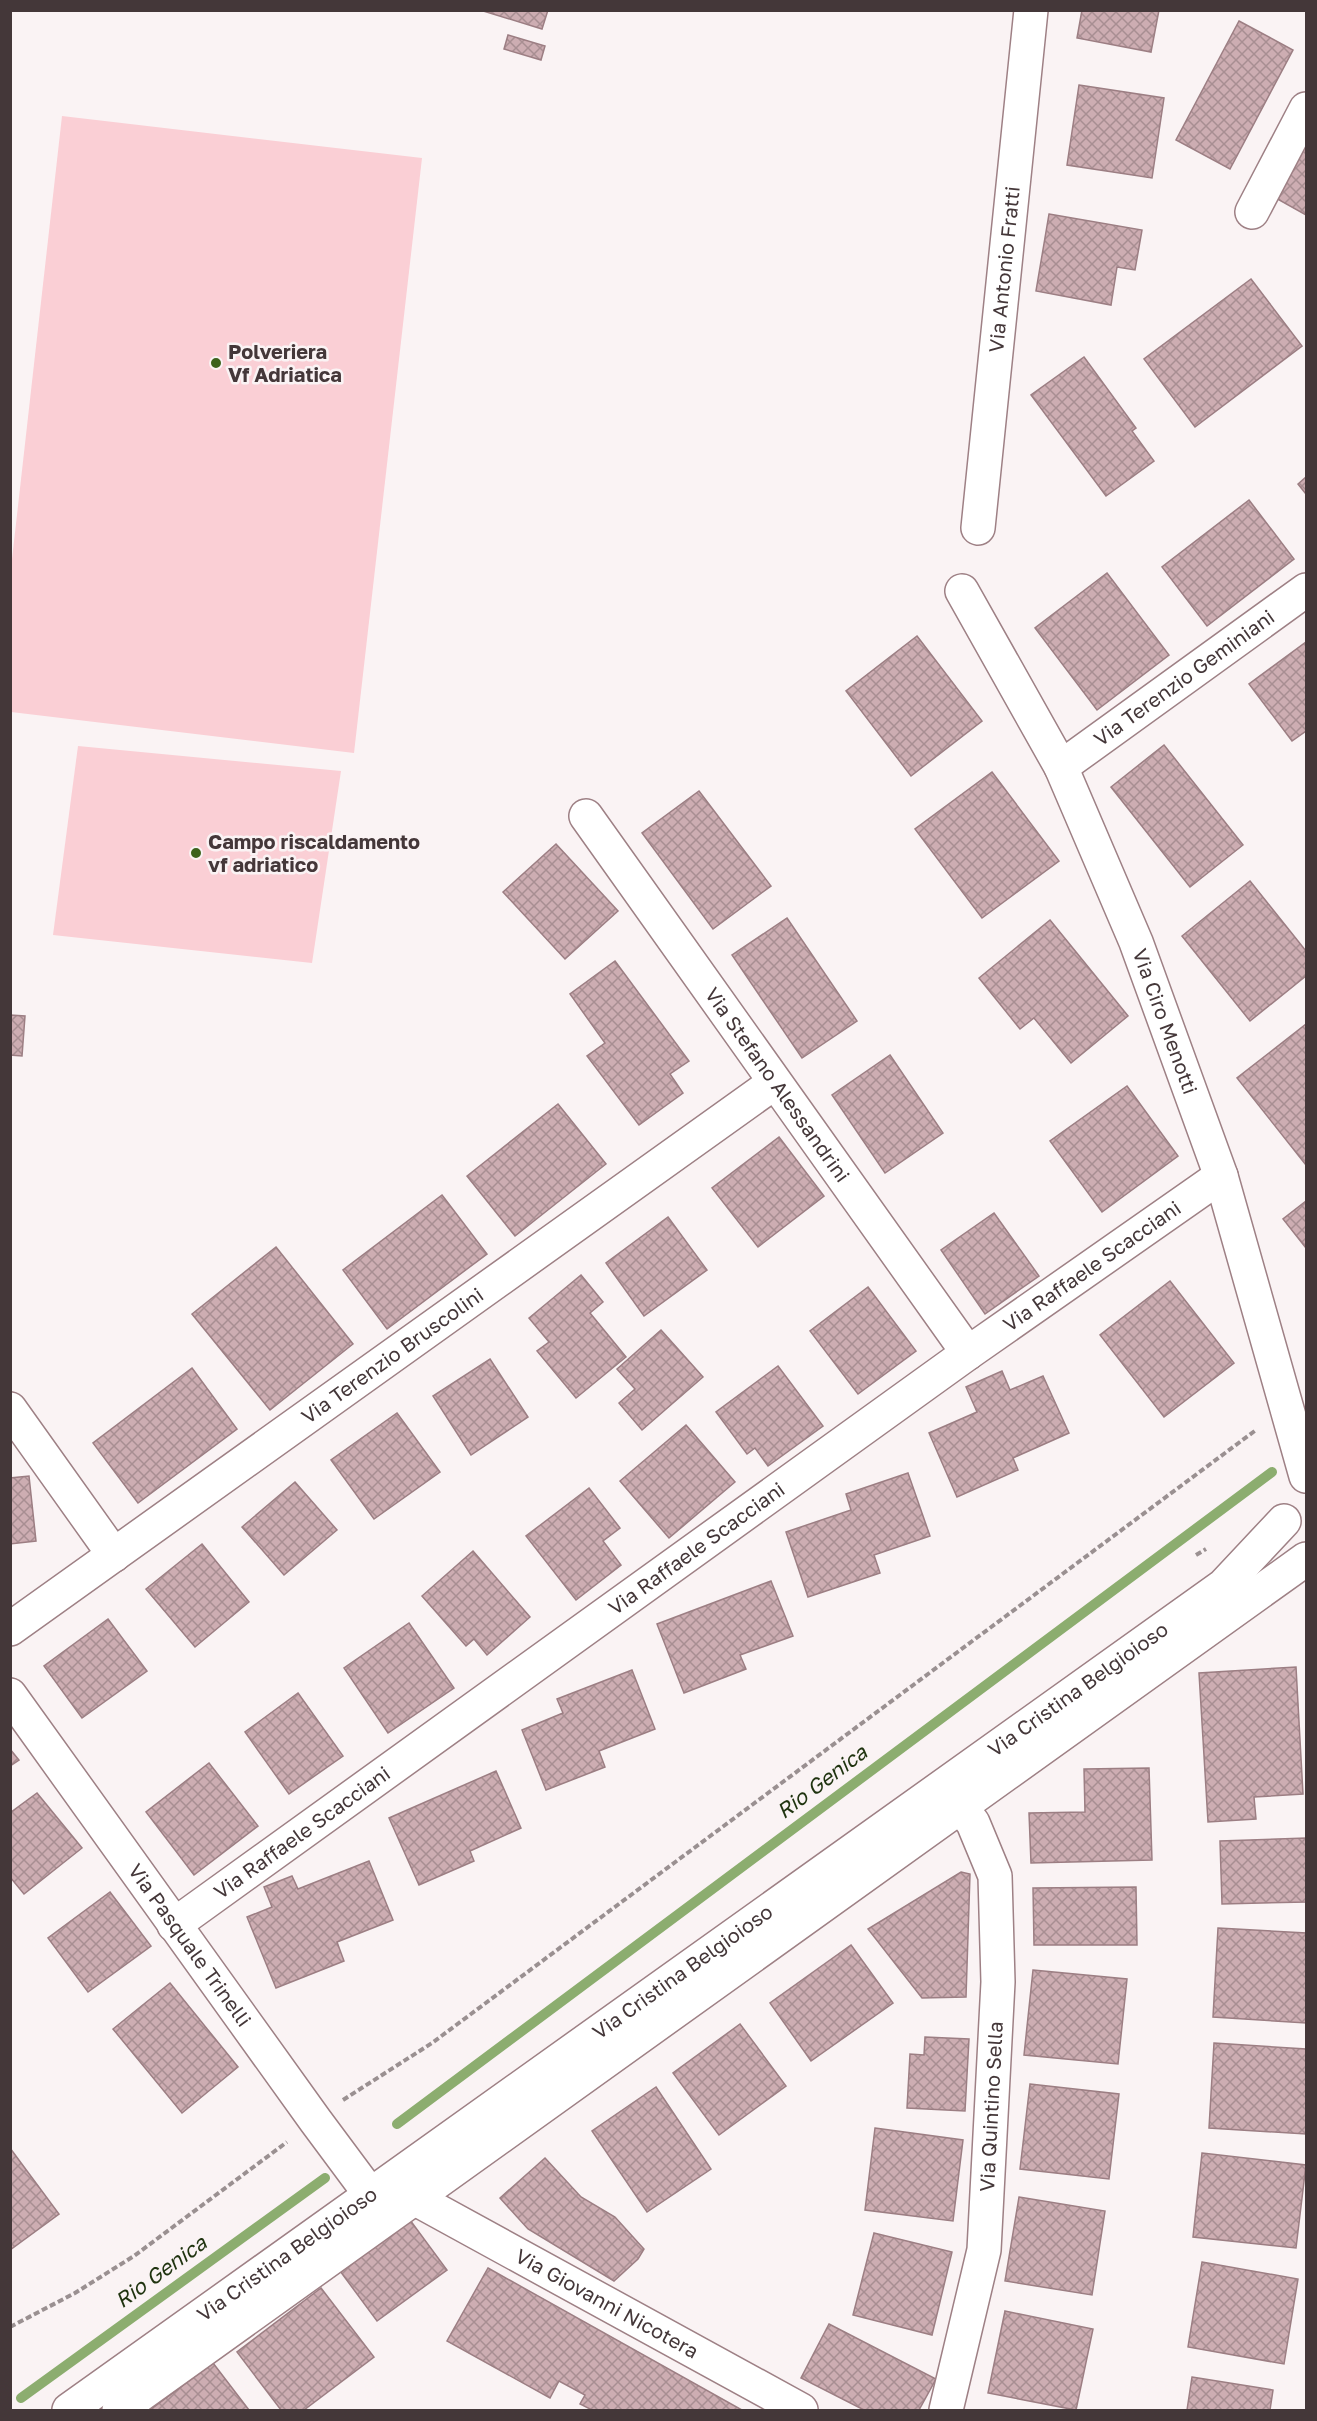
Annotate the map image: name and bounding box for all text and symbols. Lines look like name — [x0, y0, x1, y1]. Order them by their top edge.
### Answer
street label: Via Antonio Fratti — [983, 185, 1024, 354]
place label: Polveriera Vf Adriatica — [228, 339, 342, 386]
marker: Polveriera Vf Adriatica — [209, 356, 223, 370]
street label: Via Terenzio Geminiani — [1089, 604, 1279, 750]
place label: Campo riscaldamento vf adriatico — [208, 829, 420, 876]
marker: Campo riscaldamento vf adriatico — [189, 846, 203, 860]
street label: Via Ciro Menotti — [1128, 945, 1203, 1097]
street label: Via Stefano Alessandrini — [701, 982, 855, 1186]
street label: Via Raffaele Scacciani — [998, 1195, 1185, 1336]
street label: Via Terenzio Bruscolini — [296, 1282, 487, 1428]
street label: Via Raffaele Scacciani — [603, 1476, 789, 1619]
street label: Via Cristina Belgioioso — [983, 1616, 1172, 1761]
water label: Rio Genica — [771, 1738, 873, 1824]
street label: Via Raffaele Scacciani — [209, 1760, 394, 1903]
street label: Via Pasquale Trinelli — [124, 1859, 257, 2031]
street label: Via Cristina Belgioioso — [587, 1899, 777, 2043]
street label: Via Quintino Sella — [974, 2021, 1007, 2192]
street label: Via Cristina Belgioioso — [192, 2181, 381, 2326]
water label: Rio Genica — [110, 2229, 212, 2313]
street label: Via Giovanni Nicotera — [512, 2243, 703, 2363]

